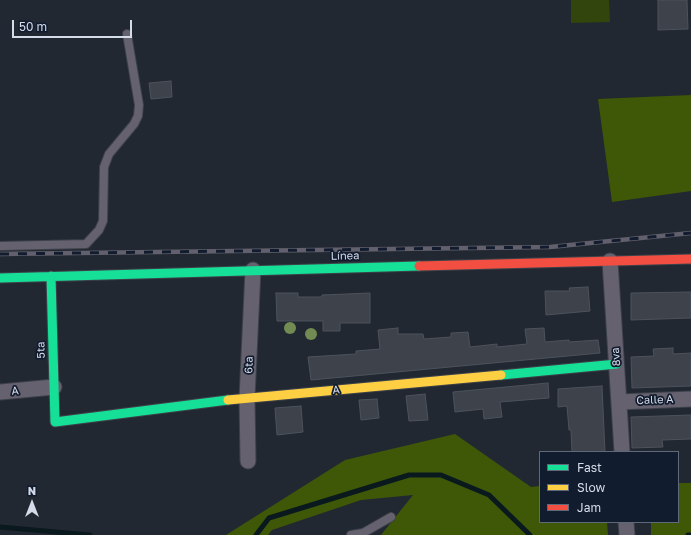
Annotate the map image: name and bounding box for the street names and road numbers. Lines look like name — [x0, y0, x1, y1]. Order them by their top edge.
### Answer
street label: Línea — [331, 249, 359, 263]
street label: 5ta — [34, 341, 48, 359]
street label: 8va — [609, 347, 623, 367]
street label: 6ta — [242, 356, 256, 374]
street label: A — [332, 383, 340, 397]
street label: A — [11, 384, 19, 398]
street label: Calle A — [636, 393, 674, 407]

